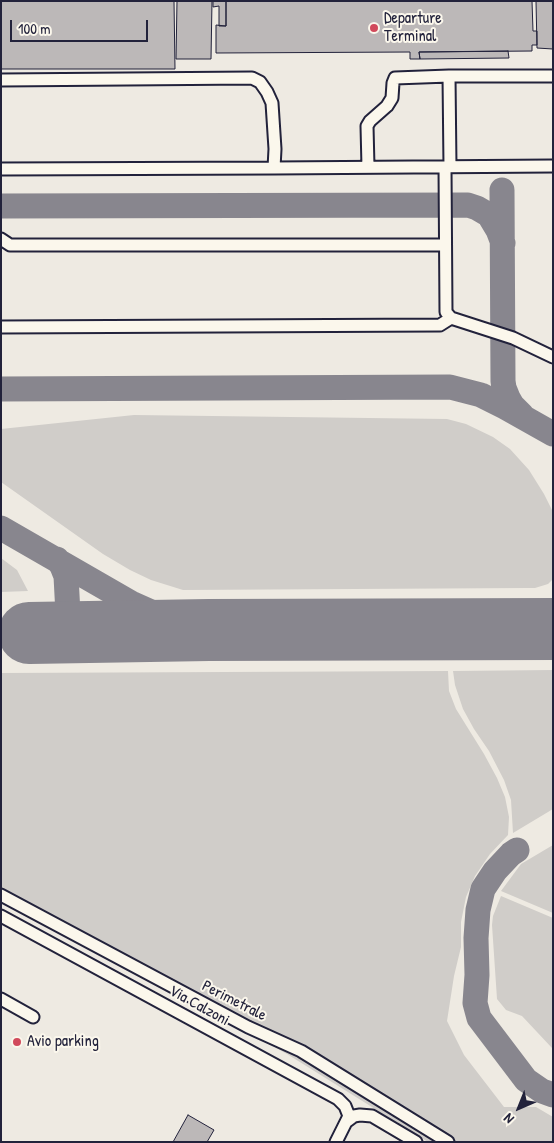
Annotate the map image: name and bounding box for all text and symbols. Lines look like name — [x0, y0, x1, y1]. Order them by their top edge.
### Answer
place label: Departure Terminal — [384, 9, 442, 47]
scale bar — [12, 10, 150, 42]
text: 100 m — [18, 18, 51, 39]
marker: Departure Terminal — [368, 22, 380, 34]
street label: Perimetrale — [199, 977, 269, 1025]
street label: Via Calzoni — [166, 982, 232, 1030]
place label: Avio parking — [27, 1032, 99, 1052]
marker: Avio parking — [11, 1036, 23, 1048]
north arrow — [494, 1083, 544, 1133]
text: N — [499, 1110, 518, 1129]

